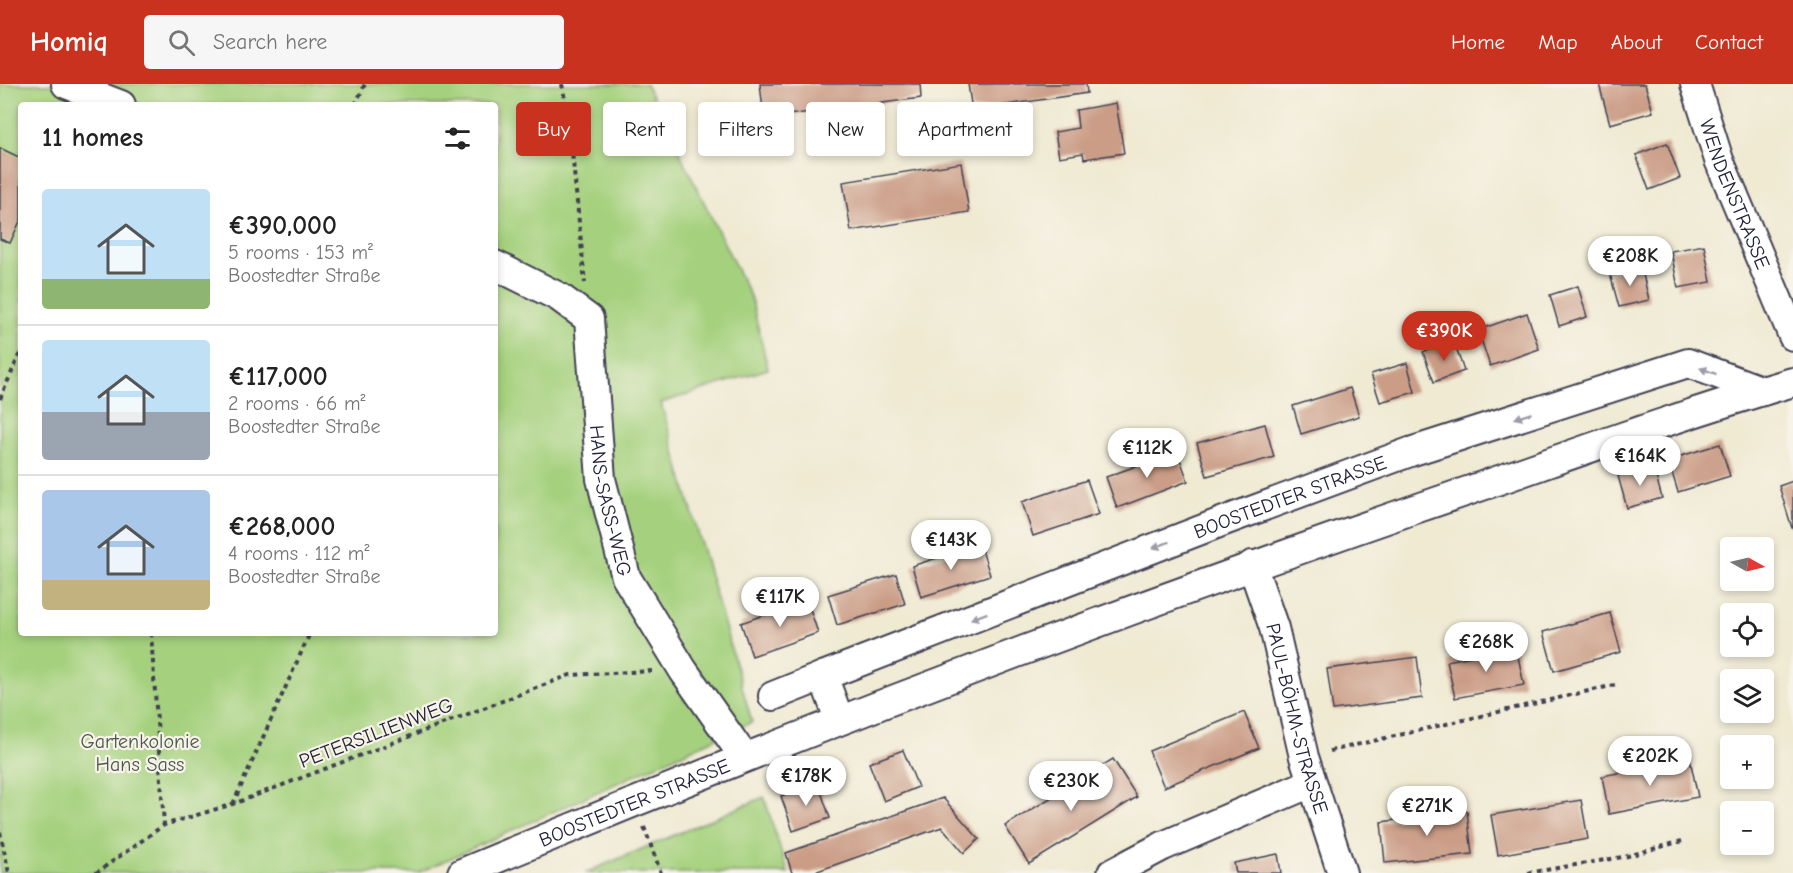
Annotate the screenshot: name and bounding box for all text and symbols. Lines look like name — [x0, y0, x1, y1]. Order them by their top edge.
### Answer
search box — [144, 15, 564, 69]
text: Homiq — [30, 26, 108, 58]
icon: search — [165, 26, 198, 59]
text: Search here — [213, 29, 327, 55]
text: Home — [1451, 30, 1505, 54]
text: Map — [1538, 30, 1578, 54]
text: About — [1611, 30, 1662, 54]
text: Contact — [1695, 30, 1763, 54]
chip: Buy — [516, 102, 591, 156]
chip: Rent — [603, 102, 686, 156]
chip: Filters — [698, 102, 794, 156]
chip: New — [806, 102, 885, 156]
chip: Apartment — [897, 102, 1033, 156]
street label: WENDENSTRASSE — [1695, 116, 1775, 272]
icon: filters — [441, 122, 474, 155]
text: 11 homes — [42, 123, 143, 153]
text: €390,000 — [228, 211, 337, 241]
icon: home — [90, 213, 162, 285]
pin: €208K — [1588, 236, 1672, 287]
text: 5 rooms · 153 m² — [228, 241, 373, 264]
text: €208K — [1602, 244, 1658, 267]
text: Boostedter Straße — [228, 264, 380, 287]
pin: €390K — [1402, 311, 1486, 362]
text: €390K — [1416, 319, 1472, 342]
text: €117,000 — [228, 362, 328, 392]
icon: home — [90, 364, 162, 436]
one-way arrow — [1699, 365, 1717, 375]
text: 2 rooms · 66 m² — [228, 392, 366, 415]
one-way arrow — [1514, 412, 1532, 421]
text: Boostedter Straße — [228, 415, 380, 438]
street label: HANS-SASS-WEG — [585, 424, 637, 579]
pin: €112K — [1105, 428, 1189, 479]
text: €112K — [1122, 436, 1172, 459]
pin: €164K — [1598, 436, 1682, 487]
text: €164K — [1614, 444, 1666, 467]
street label: BOOSTEDTER STRASSE — [1190, 450, 1389, 543]
text: €268,000 — [228, 512, 335, 542]
icon: home — [90, 514, 162, 586]
pin: €143K — [909, 520, 993, 571]
text: €143K — [925, 528, 977, 551]
north arrow — [1720, 537, 1774, 591]
map controls — [1720, 537, 1774, 855]
one-way arrow — [1152, 541, 1170, 550]
text: 4 rooms · 112 m² — [228, 542, 369, 565]
text: Boostedter Straße — [228, 565, 380, 588]
pin: €117K — [738, 577, 822, 628]
text: €117K — [755, 585, 805, 608]
button: locate — [1720, 603, 1774, 657]
one-way arrow — [970, 611, 988, 621]
street label: PAUL-BÖHM-STRASSE — [1262, 621, 1333, 817]
pin: €268K — [1444, 622, 1528, 673]
text: €268K — [1458, 630, 1514, 653]
button: layers — [1720, 669, 1774, 723]
street label: PETERSILIENWEG — [296, 693, 456, 773]
park label: Gartenkolonie Hans Sass — [80, 730, 200, 776]
button: + — [1720, 735, 1774, 789]
pin: €202K — [1608, 736, 1692, 787]
text: €202K — [1622, 744, 1678, 767]
street label: BOOSTEDTER STRASSE — [535, 754, 733, 851]
pin: €178K — [764, 756, 848, 807]
pin: €230K — [1029, 761, 1113, 812]
text: €178K — [780, 764, 832, 787]
text: €230K — [1043, 769, 1099, 792]
pin: €271K — [1385, 786, 1469, 837]
text: €271K — [1401, 794, 1453, 817]
button: − — [1720, 801, 1774, 855]

